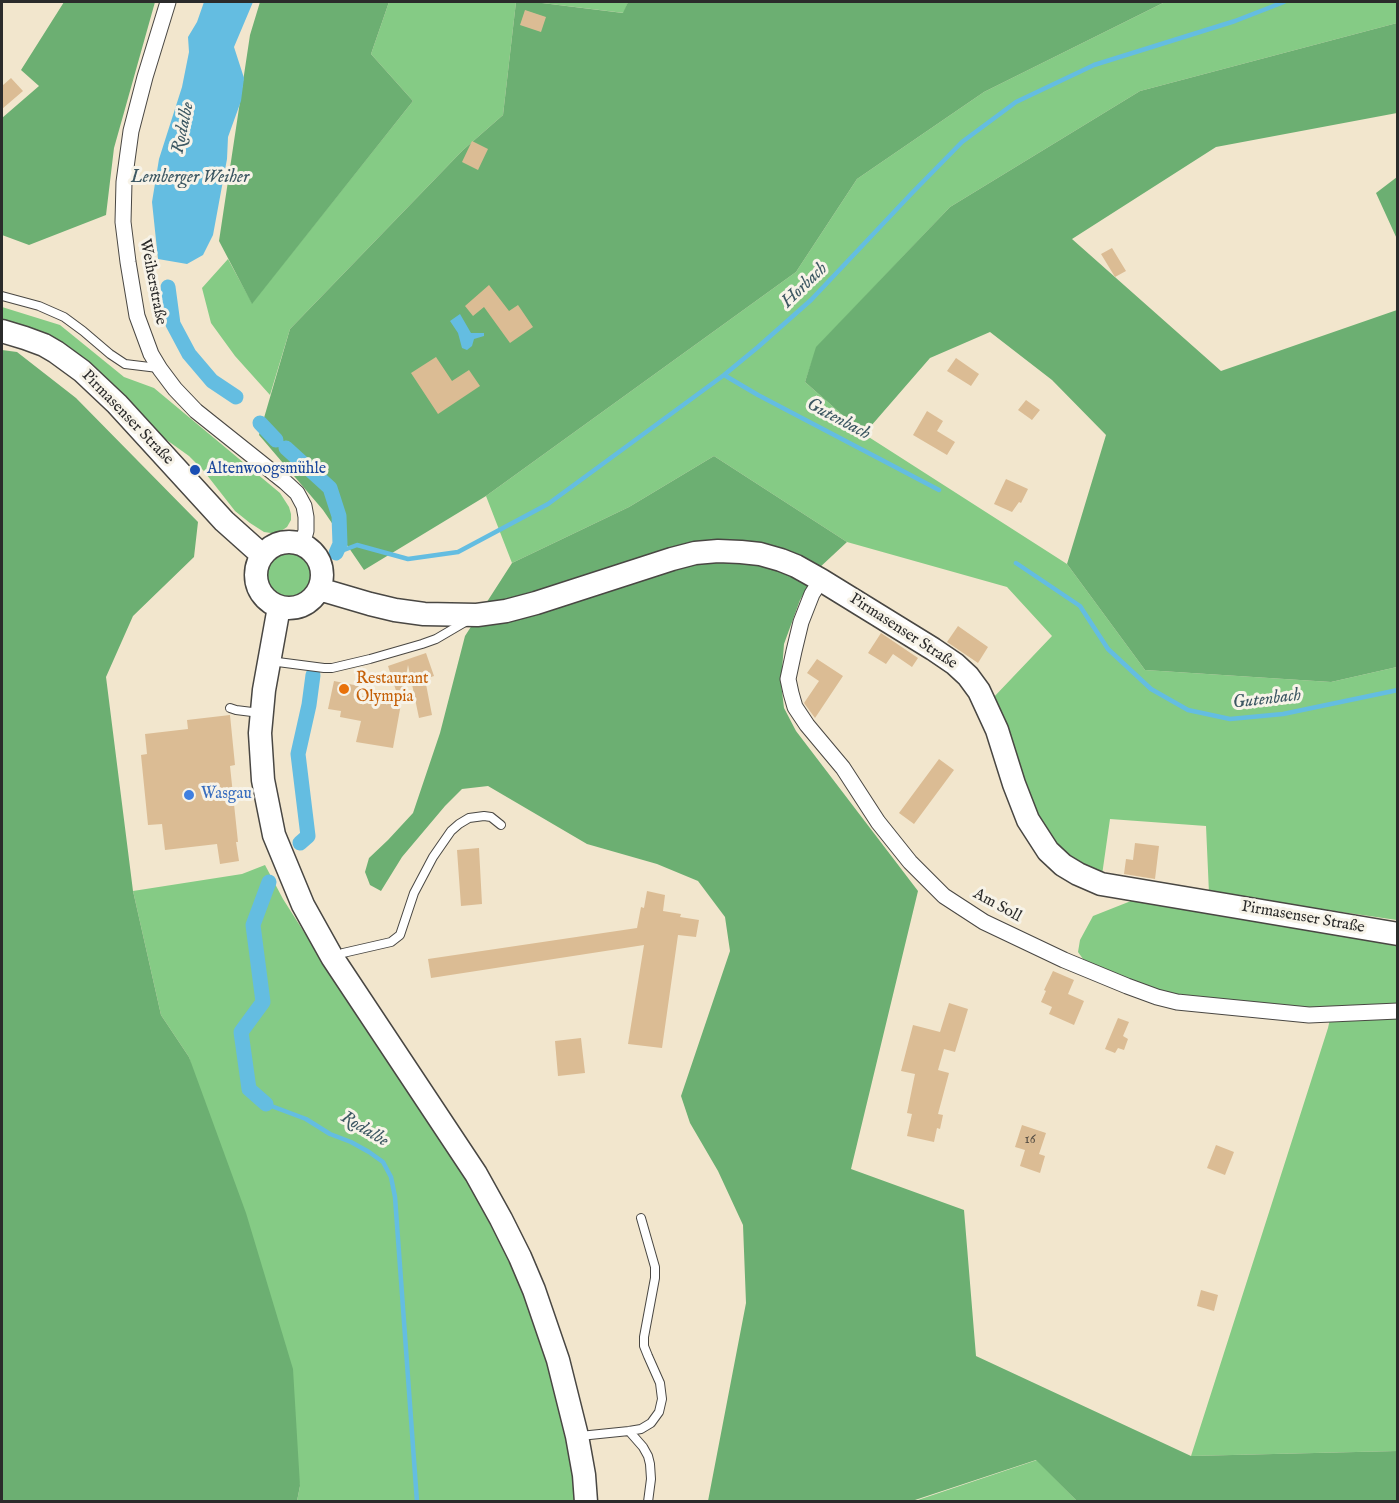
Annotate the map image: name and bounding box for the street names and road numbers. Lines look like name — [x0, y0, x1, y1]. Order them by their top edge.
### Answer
street label: Weiherstraße — [134, 237, 170, 327]
street label: Pirmasenser Straße — [77, 367, 177, 469]
street label: Pirmasenser Straße — [846, 590, 960, 674]
street label: Am Soll — [970, 885, 1024, 927]
street label: Pirmasenser Straße — [1240, 898, 1366, 938]

